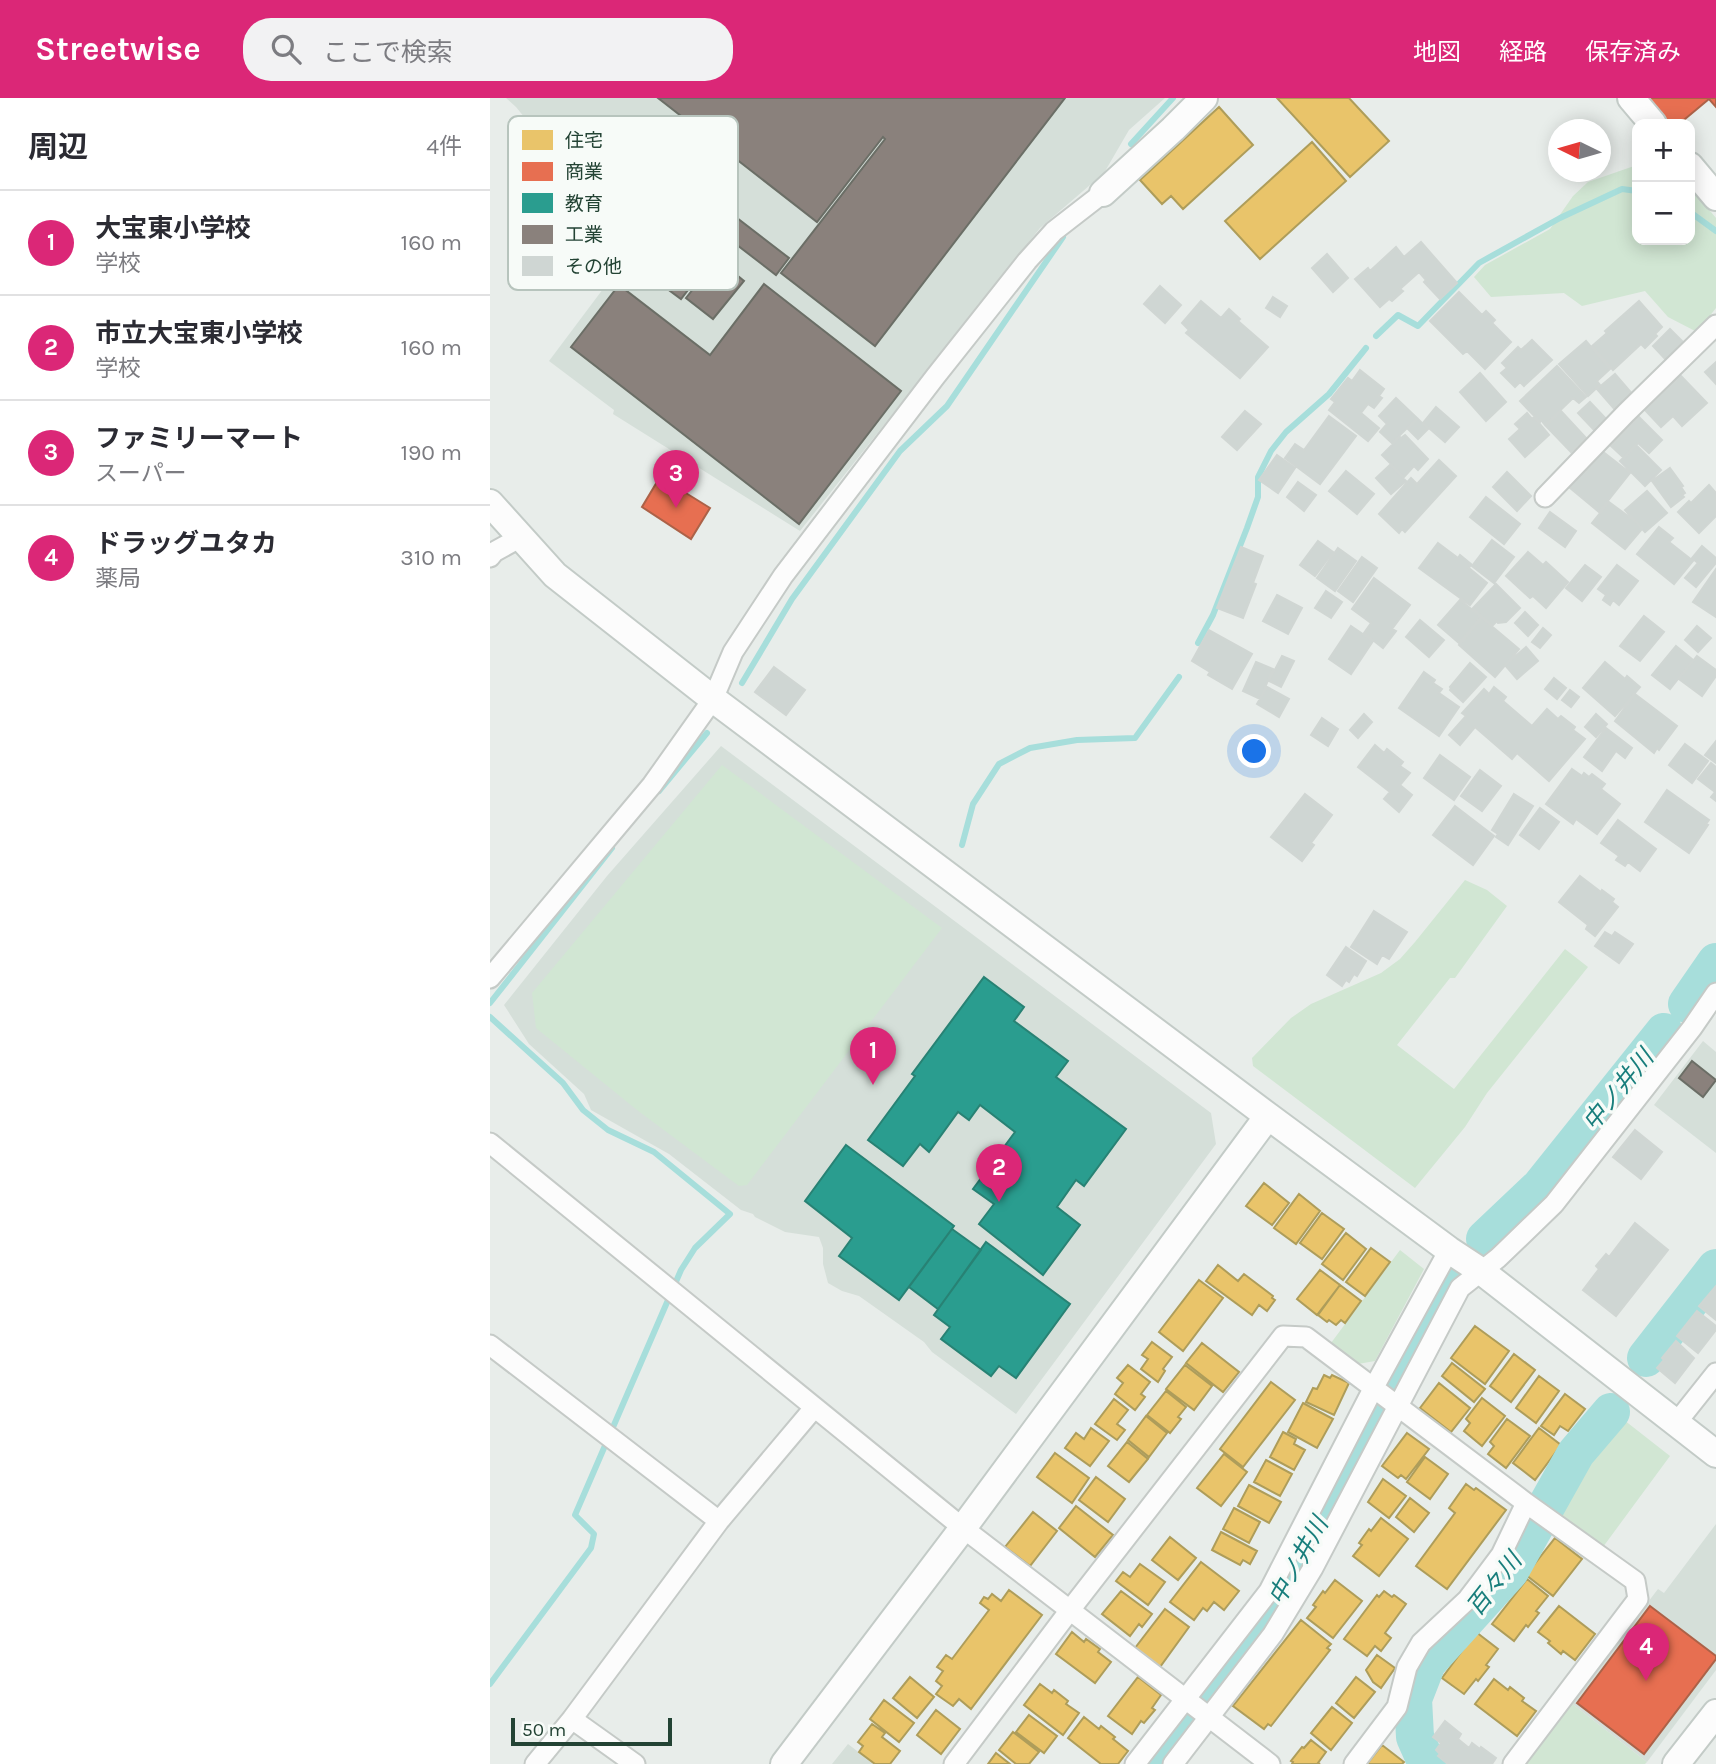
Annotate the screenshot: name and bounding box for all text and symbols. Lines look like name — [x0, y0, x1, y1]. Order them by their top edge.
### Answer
search box — [243, 18, 733, 81]
text: Streetwise — [35, 30, 201, 68]
icon: search — [267, 30, 305, 68]
text: ここで検索 — [323, 37, 453, 68]
text: 地図 — [1413, 38, 1461, 66]
text: 経路 — [1499, 38, 1547, 66]
text: 保存済み — [1585, 38, 1681, 66]
legend — [508, 116, 738, 290]
north arrow — [1548, 119, 1611, 182]
map controls — [1632, 119, 1695, 245]
button: + — [1632, 119, 1695, 182]
text: 周辺 — [28, 129, 88, 165]
text: 住宅 — [565, 130, 603, 152]
text: 4件 — [426, 133, 462, 160]
text: 商業 — [565, 161, 603, 183]
button: − — [1632, 182, 1695, 245]
text: 教育 — [565, 193, 603, 215]
text: 大宝東小学校 — [95, 213, 251, 244]
text: 工業 — [565, 224, 603, 246]
text: 1 — [47, 229, 55, 256]
text: 160 m — [401, 229, 462, 256]
text: 学校 — [95, 250, 141, 277]
text: その他 — [565, 256, 622, 278]
text: 市立大宝東小学校 — [95, 318, 303, 349]
text: 2 — [44, 334, 58, 361]
text: 160 m — [401, 334, 462, 361]
text: 学校 — [95, 355, 141, 382]
text: ファミリーマート — [95, 423, 303, 454]
text: 3 — [44, 439, 58, 466]
text: 190 m — [400, 439, 462, 466]
pin: 3 — [653, 450, 699, 508]
text: スーパー — [95, 460, 187, 487]
text: ドラッグユタカ — [95, 528, 277, 559]
text: 4 — [44, 544, 58, 571]
text: 310 m — [400, 544, 462, 571]
text: 薬局 — [95, 565, 141, 592]
your location — [1237, 734, 1271, 768]
pin: 1 — [850, 1027, 896, 1085]
water label: 中ノ井川 — [1577, 1042, 1661, 1136]
pin: 2 — [976, 1144, 1022, 1202]
water label: 中ノ井川 — [1262, 1510, 1335, 1610]
water label: 百々川 — [1461, 1545, 1529, 1621]
pin: 4 — [1623, 1623, 1669, 1681]
scale bar — [511, 1715, 672, 1747]
text: 50 m — [522, 1719, 566, 1741]

